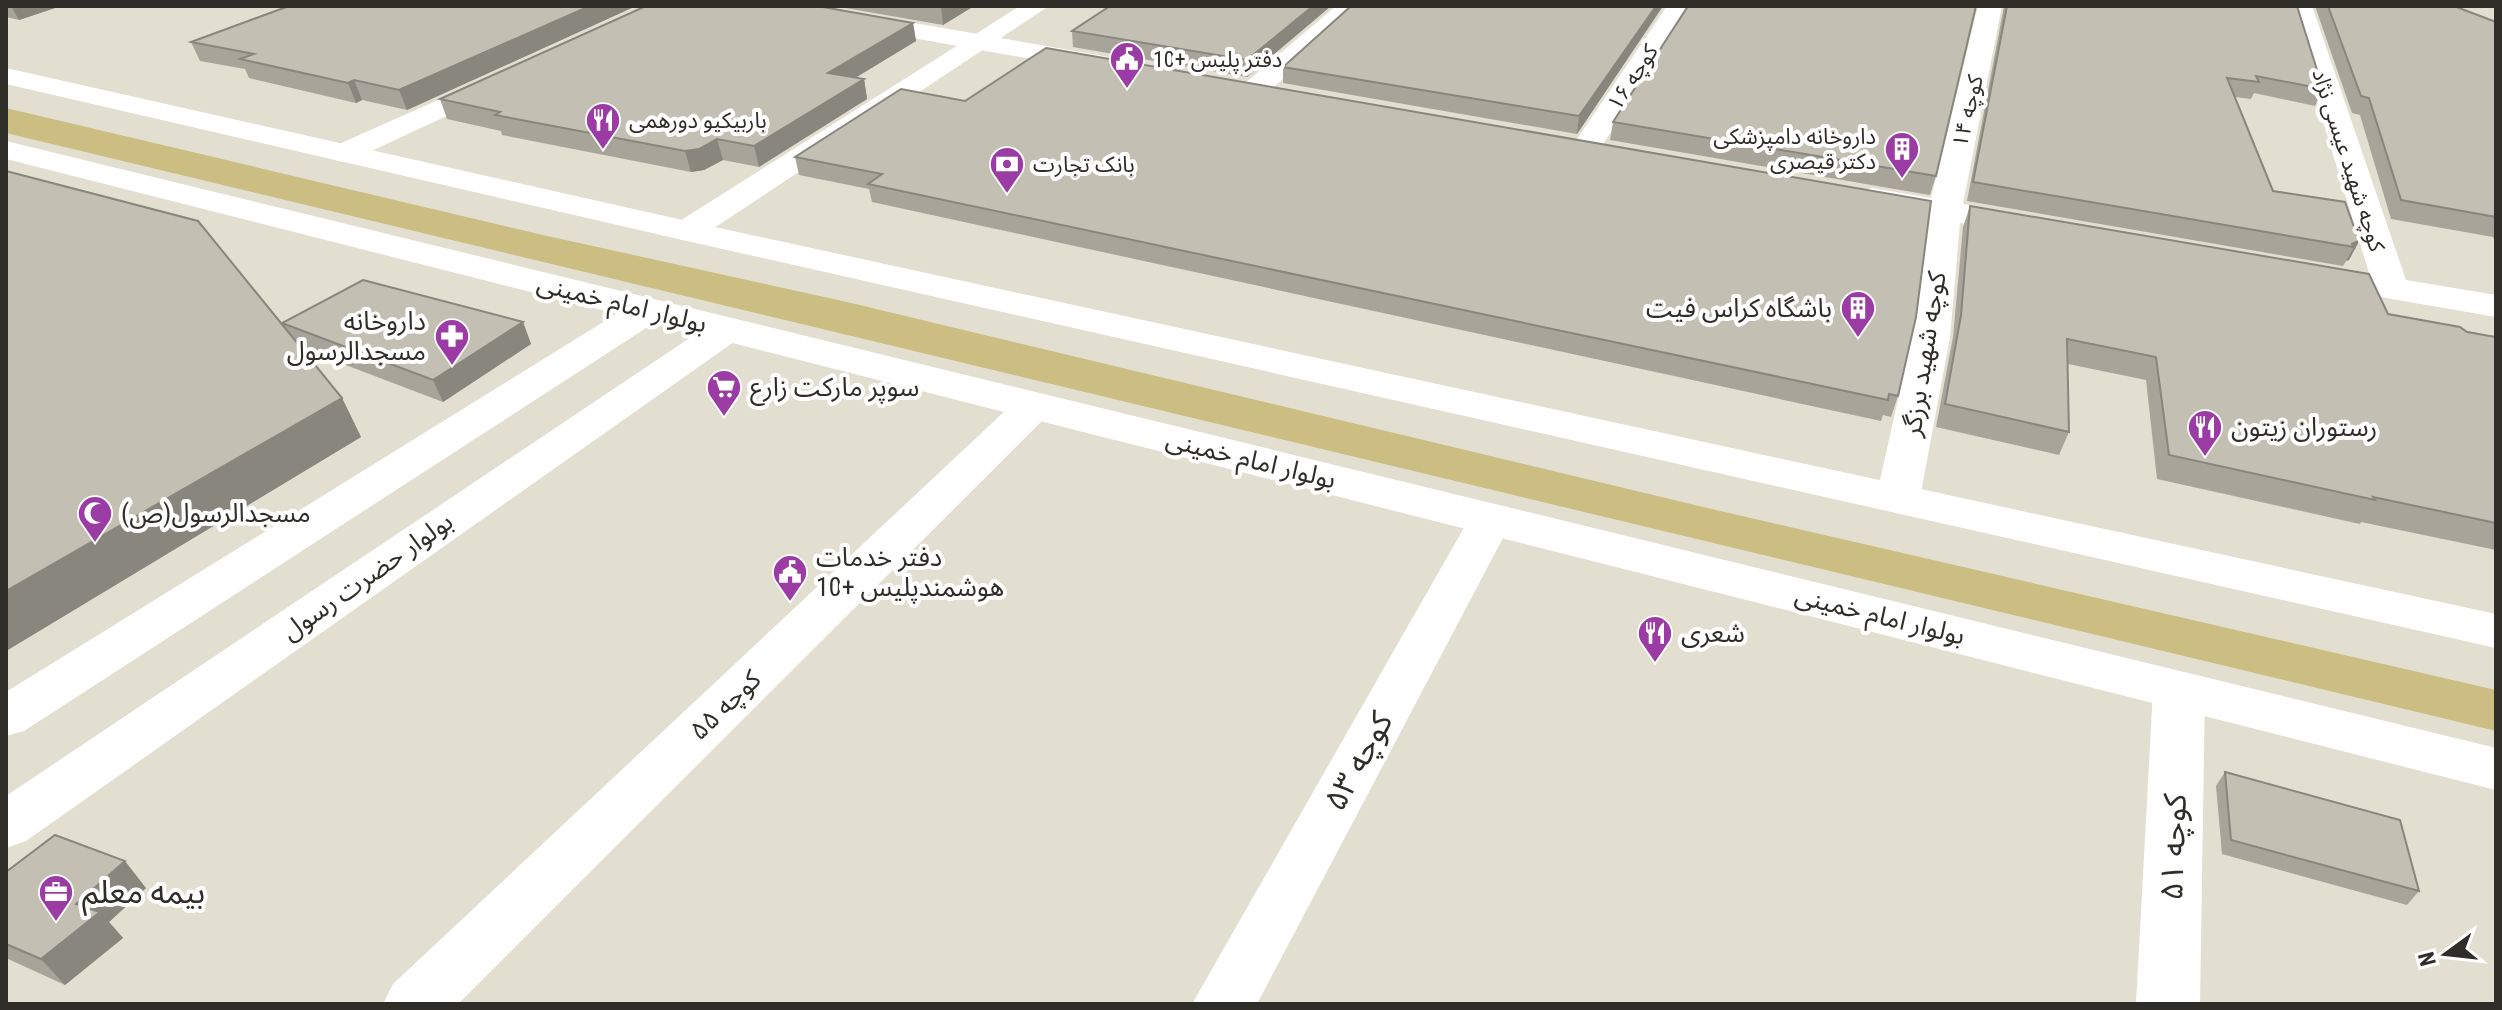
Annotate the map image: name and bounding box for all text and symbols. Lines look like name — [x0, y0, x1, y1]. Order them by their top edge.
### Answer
street label: کوچه ۱۶ — [1602, 39, 1665, 116]
public building icon: دفتر پلیس +10 — [1108, 40, 1146, 90]
place label: دفتر پلیس +10 — [1153, 47, 1282, 74]
street label: کوچه شهید عیسی نژاد — [2305, 66, 2390, 256]
street label: کوچه ۱۴ — [1947, 72, 1990, 150]
restaurant icon: باربیکیو دورهمی — [584, 101, 622, 151]
place label: باربیکیو دورهمی — [629, 108, 767, 134]
place label: داروخانه دامپزشکی دکتر قیصری — [1713, 124, 1876, 174]
building icon: داروخانه دامپزشکی دکتر قیصری — [1883, 130, 1921, 180]
bank icon: بانک تجارت — [988, 145, 1026, 195]
place label: بانک تجارت — [1033, 152, 1135, 178]
street label: بولوار امام خمینی — [533, 267, 710, 343]
street label: کوچه شهید برزگر — [1896, 269, 1954, 440]
building icon: باشگاه کراس فیت — [1839, 289, 1877, 339]
place label: باشگاه کراس فیت — [1646, 293, 1832, 323]
place label: داروخانه مسجدالرسول — [287, 306, 426, 366]
pharmacy icon: داروخانه مسجدالرسول — [433, 317, 471, 367]
supermarket icon: سوپر مارکت زارع — [705, 368, 743, 418]
place label: سوپر مارکت زارع — [750, 372, 919, 406]
restaurant icon: رستوران زیتون — [2186, 408, 2224, 458]
place label: رستوران زیتون — [2231, 412, 2377, 442]
street label: بولوار امام خمینی — [1162, 423, 1339, 499]
mosque icon: مسجدالرسول(ص) — [76, 494, 114, 544]
place label: مسجدالرسول(ص) — [121, 498, 311, 529]
street label: بولوار حضرت رسول — [276, 506, 458, 646]
place label: دفتر خدمات هوشمندپلیس +10 — [816, 542, 1004, 604]
public building icon: دفتر خدمات هوشمندپلیس +10 — [771, 553, 809, 603]
street label: بولوار امام خمینی — [1791, 579, 1968, 655]
restaurant icon: شعری — [1636, 614, 1674, 664]
place label: شعری — [1681, 618, 1745, 648]
street label: کوچه ۵۵ — [683, 664, 768, 747]
street label: کوچه ۵۳ — [1316, 704, 1402, 817]
street label: کوچه ۵۱ — [2152, 792, 2195, 901]
office icon: بیمه معلم — [37, 873, 75, 923]
place label: بیمه معلم — [82, 873, 205, 916]
north arrow — [2406, 914, 2486, 994]
text: N — [2413, 949, 2441, 969]

